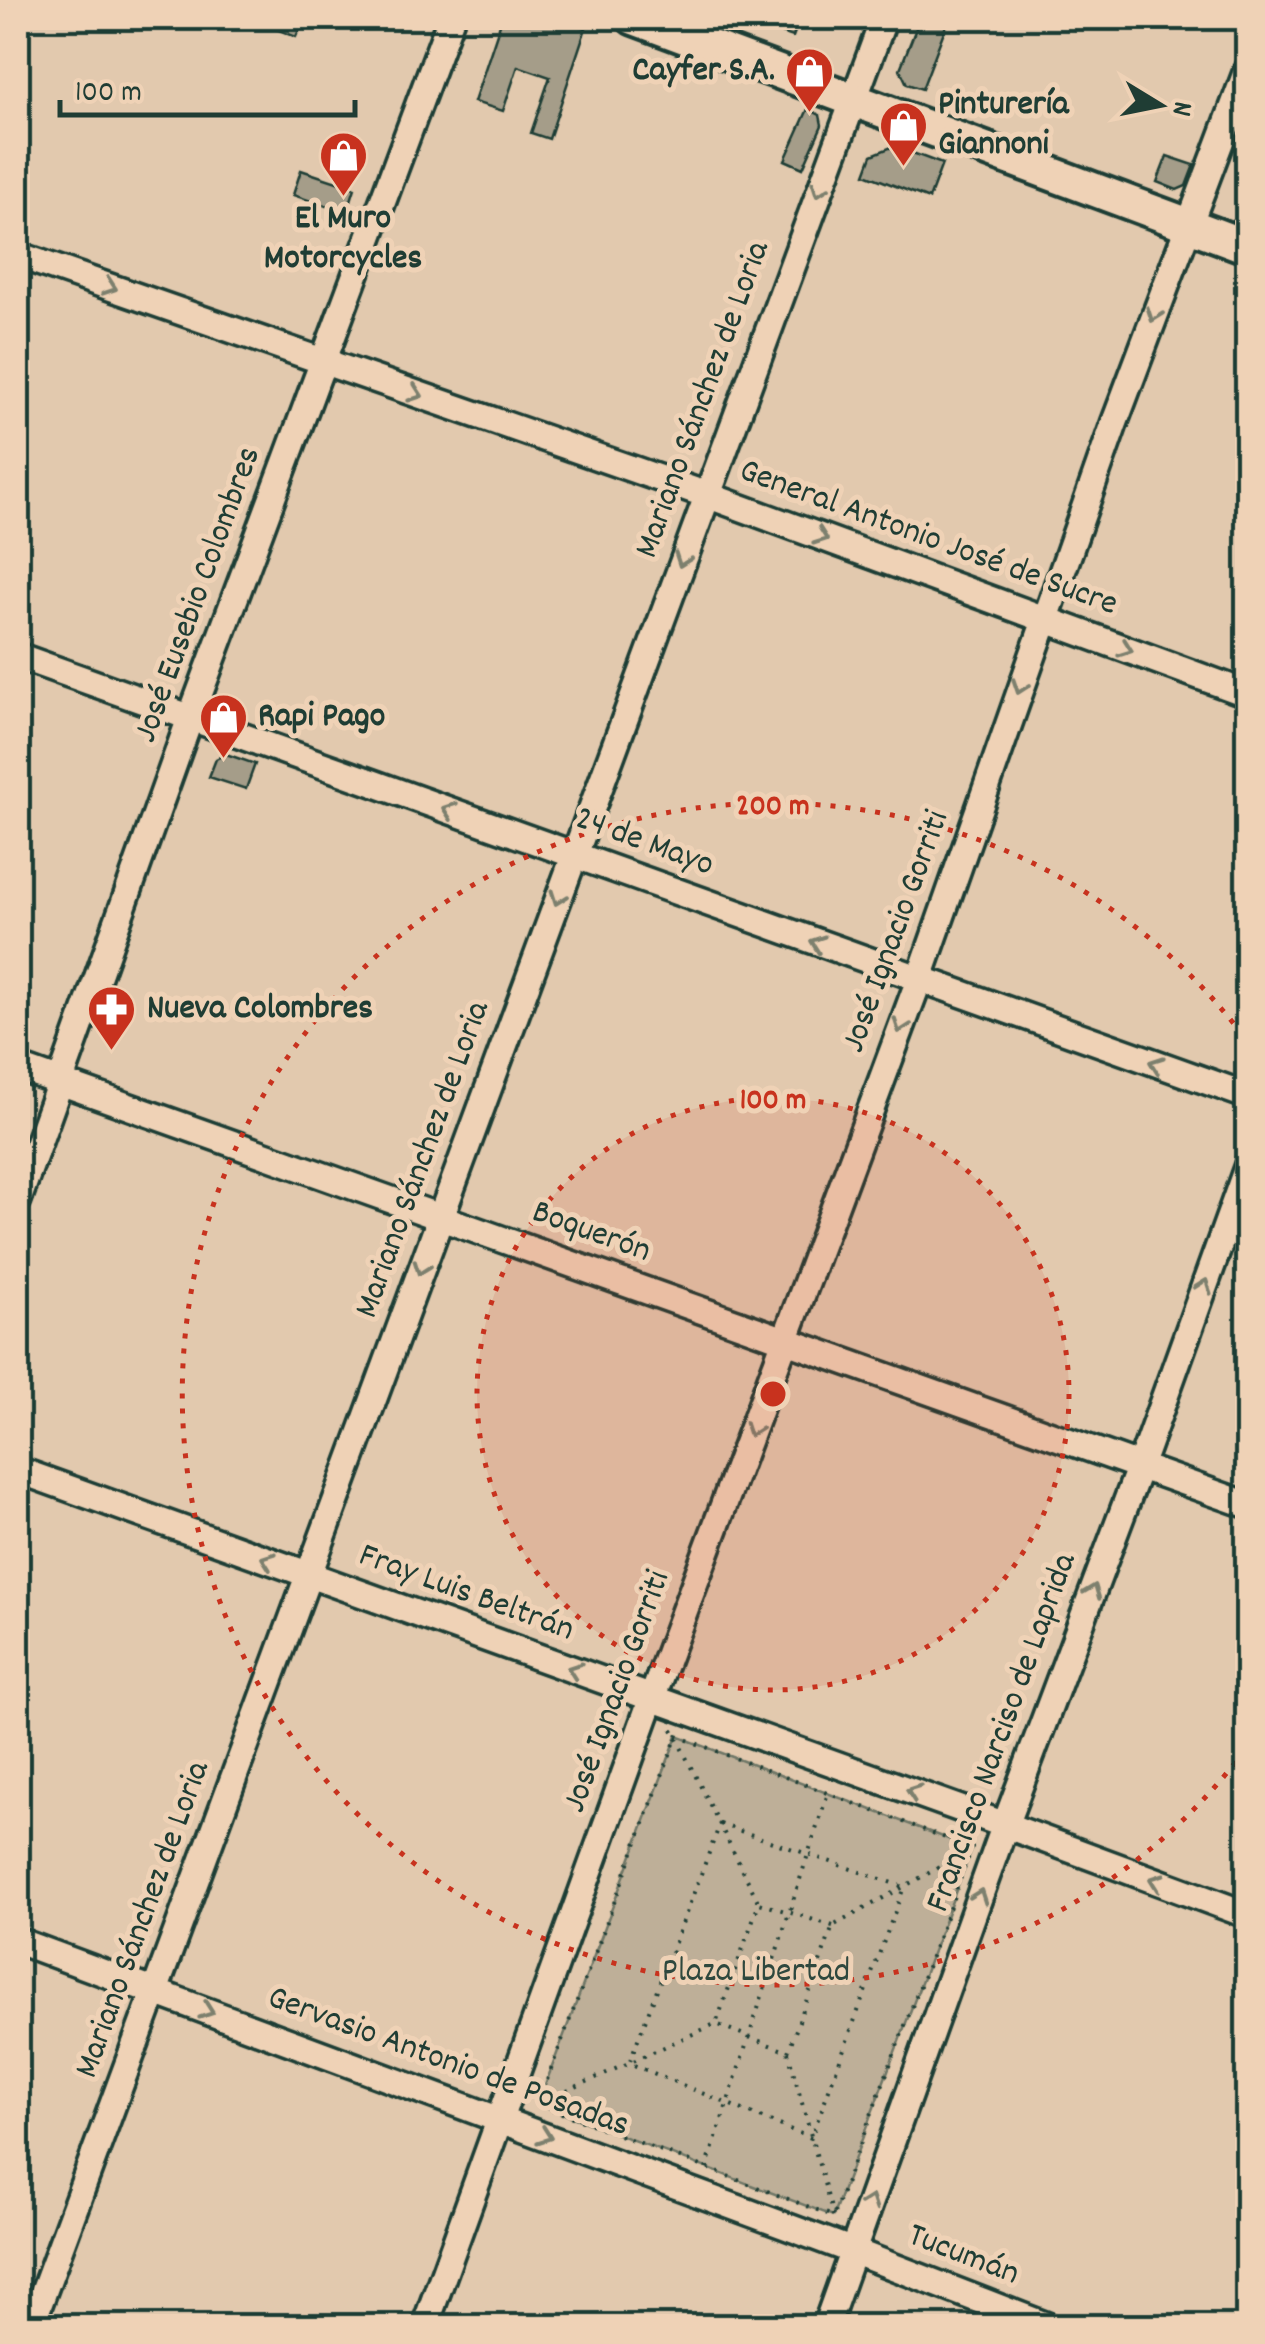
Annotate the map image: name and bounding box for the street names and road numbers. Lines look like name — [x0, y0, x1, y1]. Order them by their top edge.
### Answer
street label: Mariano Sánchez de Loria — [623, 234, 785, 565]
street label: José Eusebio Colombres — [122, 440, 276, 750]
street label: General Antonio José de Sucre — [732, 447, 1124, 631]
street label: 24 de Mayo — [568, 795, 720, 891]
street label: José Ignacio Gorriti — [830, 804, 964, 1060]
street label: Mariano Sánchez de Loria — [343, 994, 505, 1325]
street label: Boquerón — [525, 1188, 657, 1278]
street label: Fray Luis Beltrán — [351, 1532, 581, 1656]
street label: Francisco Narciso de Laprida — [915, 1546, 1091, 1919]
street label: José Ignacio Gorriti — [551, 1564, 685, 1820]
street label: Mariano Sánchez de Loria — [63, 1754, 225, 2085]
street label: Gervasio Antonio de Posadas — [260, 1974, 636, 2152]
street label: Tucumán — [900, 2212, 1026, 2300]

